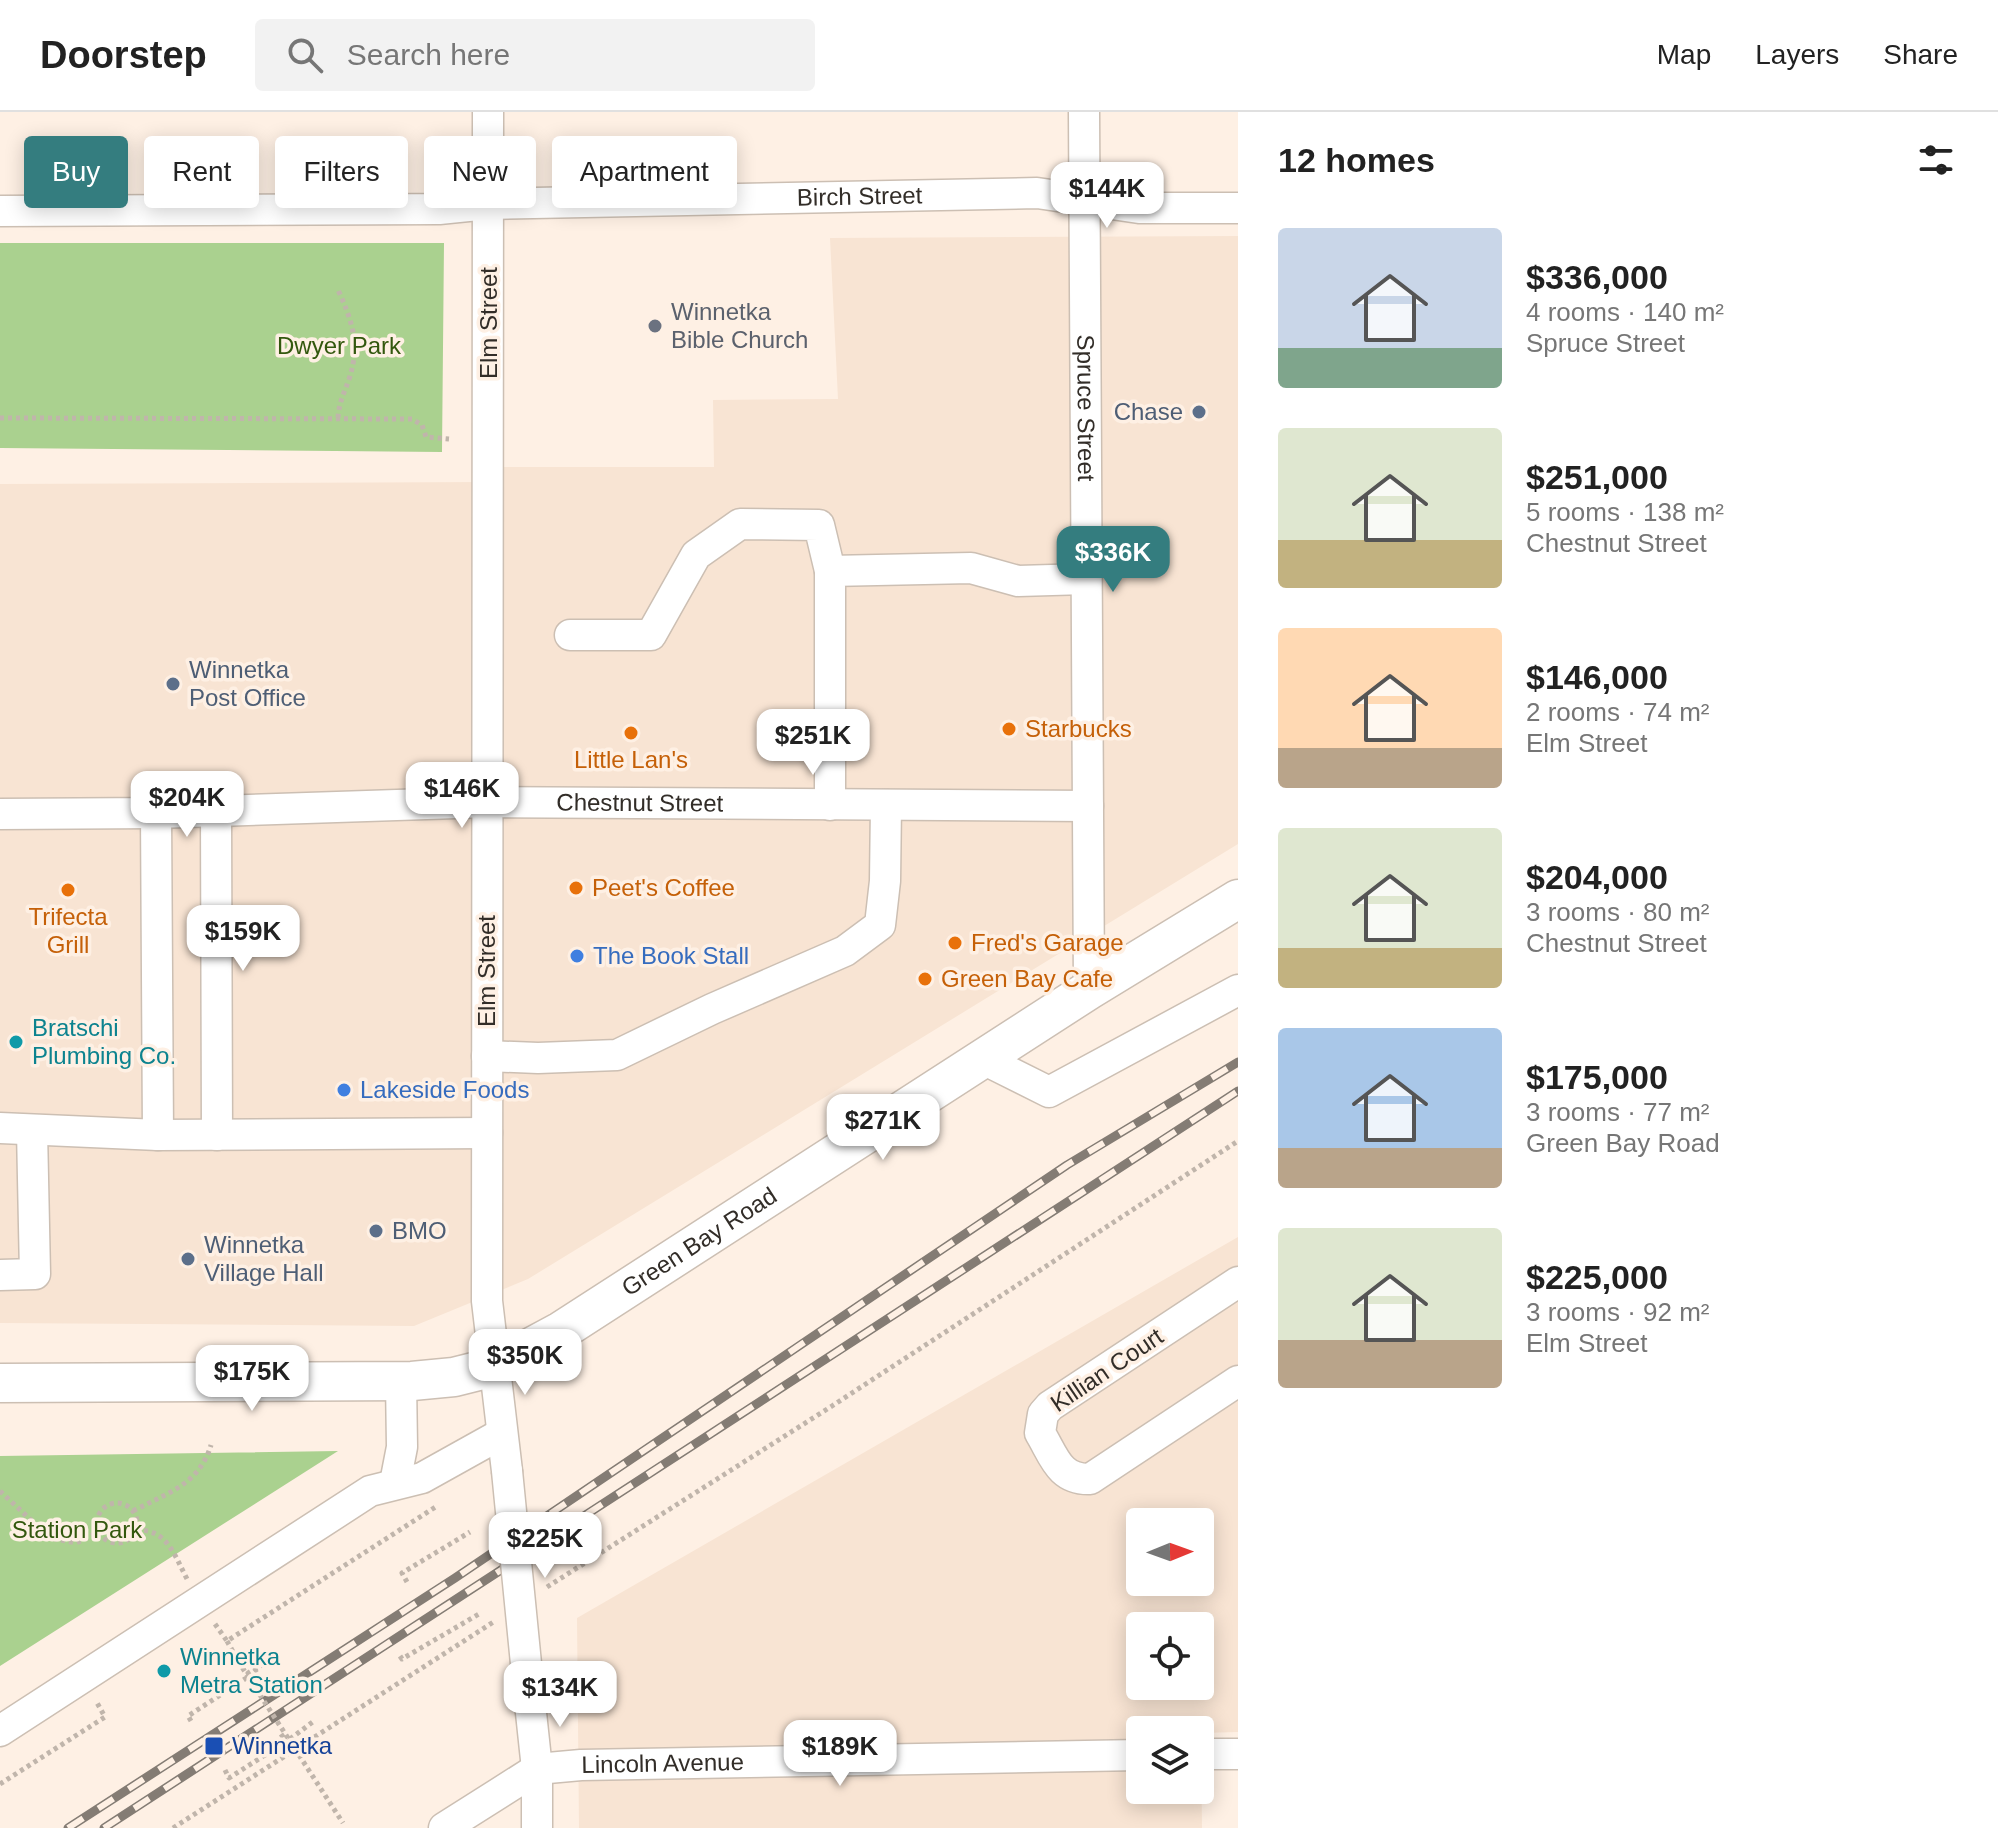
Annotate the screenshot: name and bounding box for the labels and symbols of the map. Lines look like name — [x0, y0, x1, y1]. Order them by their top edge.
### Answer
pin: $144K — [1051, 162, 1163, 230]
street label: Birch Street — [797, 181, 923, 211]
street label: Elm Street — [475, 267, 502, 379]
place label: Winnetka Bible Church — [671, 298, 808, 353]
marker: Winnetka Bible Church — [646, 317, 664, 335]
park label: Dwyer Park — [277, 332, 402, 359]
street label: Spruce Street — [1072, 334, 1100, 482]
place label: Chase — [1114, 398, 1183, 425]
marker: Chase — [1190, 403, 1208, 421]
pin: $336K — [1057, 526, 1169, 594]
place label: Winnetka Post Office — [189, 656, 306, 711]
marker: Winnetka Post Office — [164, 675, 182, 693]
pin: $251K — [757, 709, 869, 777]
place label: Starbucks — [1025, 715, 1132, 742]
marker: Starbucks — [1000, 720, 1018, 738]
marker: Little Lan's — [622, 724, 640, 742]
place label: Little Lan's — [574, 746, 688, 773]
pin: $146K — [406, 762, 518, 830]
pin: $204K — [131, 771, 243, 839]
street label: Chestnut Street — [556, 788, 724, 817]
place label: Peet's Coffee — [592, 874, 735, 901]
marker: Peet's Coffee — [567, 879, 585, 897]
marker: Trifecta Grill — [59, 881, 77, 899]
place label: Trifecta Grill — [28, 903, 108, 958]
pin: $159K — [187, 905, 299, 973]
street label: Elm Street — [473, 915, 500, 1027]
place label: Fred's Garage — [971, 929, 1124, 956]
marker: Fred's Garage — [946, 934, 964, 952]
place label: The Book Stall — [593, 942, 749, 969]
marker: The Book Stall — [568, 947, 586, 965]
place label: Green Bay Cafe — [941, 965, 1113, 992]
marker: Green Bay Cafe — [916, 970, 934, 988]
place label: Bratschi Plumbing Co. — [32, 1014, 176, 1069]
marker: Bratschi Plumbing Co. — [7, 1033, 25, 1051]
place label: Lakeside Foods — [360, 1076, 529, 1103]
marker: Lakeside Foods — [335, 1081, 353, 1099]
pin: $271K — [827, 1094, 939, 1162]
street label: Green Bay Road — [616, 1181, 781, 1301]
place label: BMO — [392, 1217, 447, 1244]
marker: BMO — [367, 1222, 385, 1240]
place label: Winnetka Village Hall — [204, 1231, 324, 1286]
marker: Winnetka Village Hall — [179, 1250, 197, 1268]
street label: Killian Court — [1046, 1322, 1168, 1417]
pin: $350K — [469, 1329, 581, 1397]
pin: $175K — [196, 1345, 308, 1413]
north arrow — [1126, 1508, 1214, 1596]
pin: $225K — [489, 1512, 601, 1580]
park label: Station Park — [12, 1516, 143, 1543]
place label: Winnetka Metra Station — [180, 1643, 323, 1698]
pin: $134K — [504, 1661, 616, 1729]
marker: Winnetka Metra Station — [155, 1662, 173, 1680]
pin: $189K — [784, 1720, 896, 1788]
place label: Winnetka — [232, 1732, 333, 1759]
marker: Winnetka — [203, 1735, 225, 1757]
street label: Lincoln Avenue — [581, 1748, 744, 1778]

